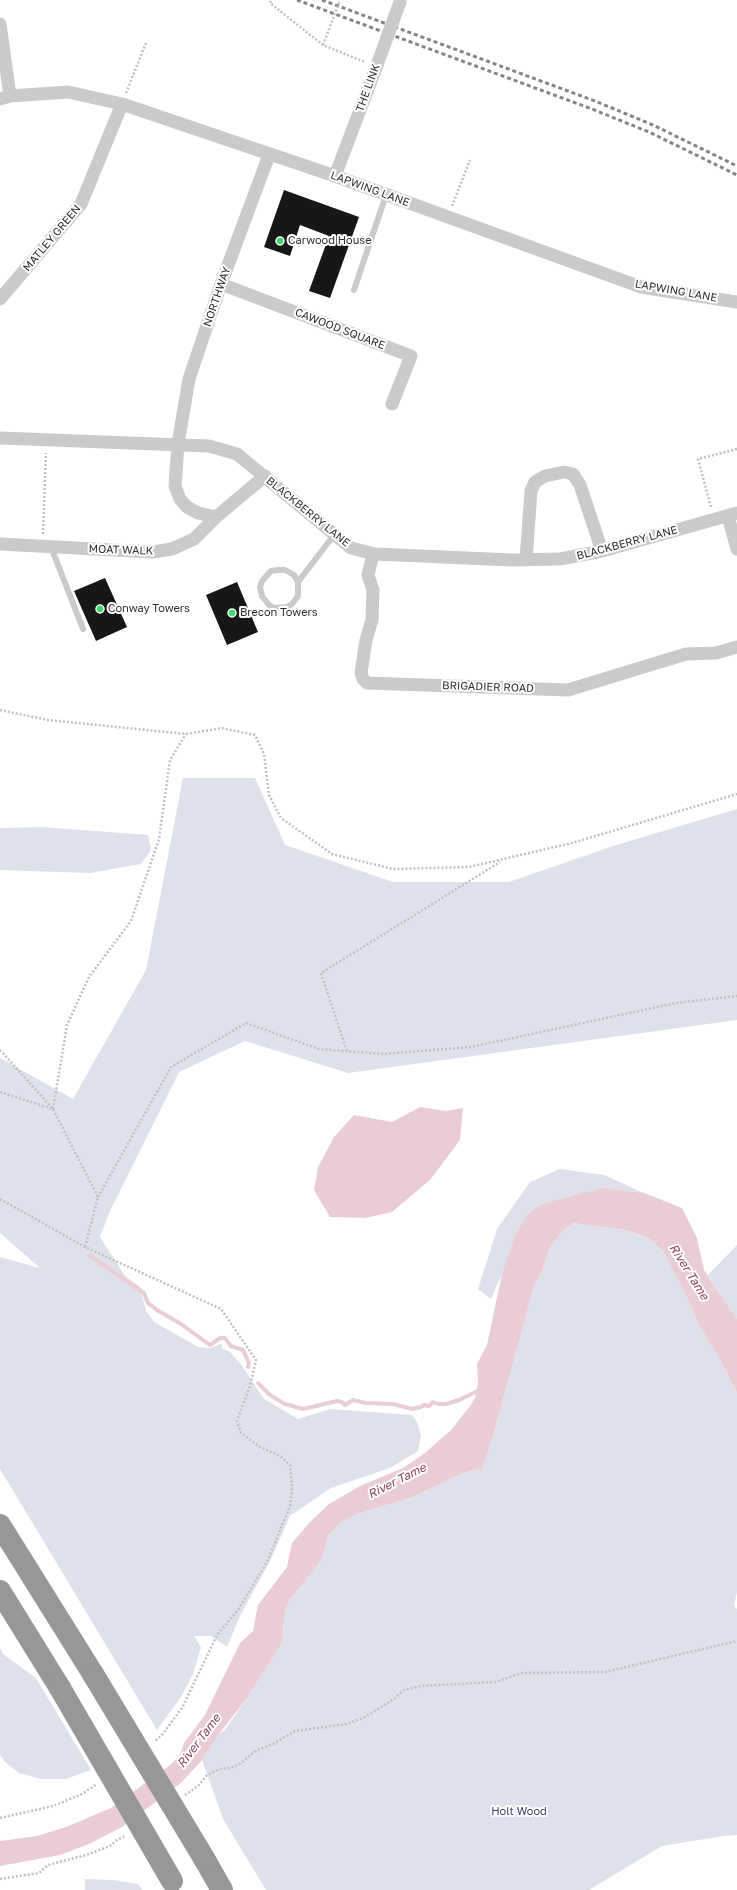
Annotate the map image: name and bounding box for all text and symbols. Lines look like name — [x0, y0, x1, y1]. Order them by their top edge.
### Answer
street label: THE LINK — [353, 62, 383, 114]
street label: LAPWING LANE — [329, 169, 411, 209]
street label: MATLEY GREEN — [20, 202, 84, 274]
place label: Carwood House — [288, 234, 372, 248]
marker: Carwood House — [275, 236, 285, 246]
street label: NORTHWAY — [201, 265, 233, 329]
street label: LAPWING LANE — [634, 277, 718, 305]
street label: CAWOOD SQUARE — [293, 306, 387, 352]
street label: BLACKBERRY LANE — [264, 474, 352, 550]
street label: BLACKBERRY LANE — [575, 523, 679, 563]
street label: MOAT WALK — [89, 542, 153, 558]
place label: Conway Towers — [108, 602, 190, 616]
marker: Conway Towers — [95, 604, 105, 614]
place label: Brecon Towers — [240, 606, 318, 620]
marker: Brecon Towers — [227, 608, 237, 618]
street label: BRIGADIER ROAD — [442, 679, 534, 695]
water label: River Tame — [666, 1241, 712, 1303]
water label: River Tame — [366, 1460, 428, 1502]
water label: River Tame — [174, 1711, 224, 1771]
park label: Holt Wood — [491, 1805, 547, 1819]

